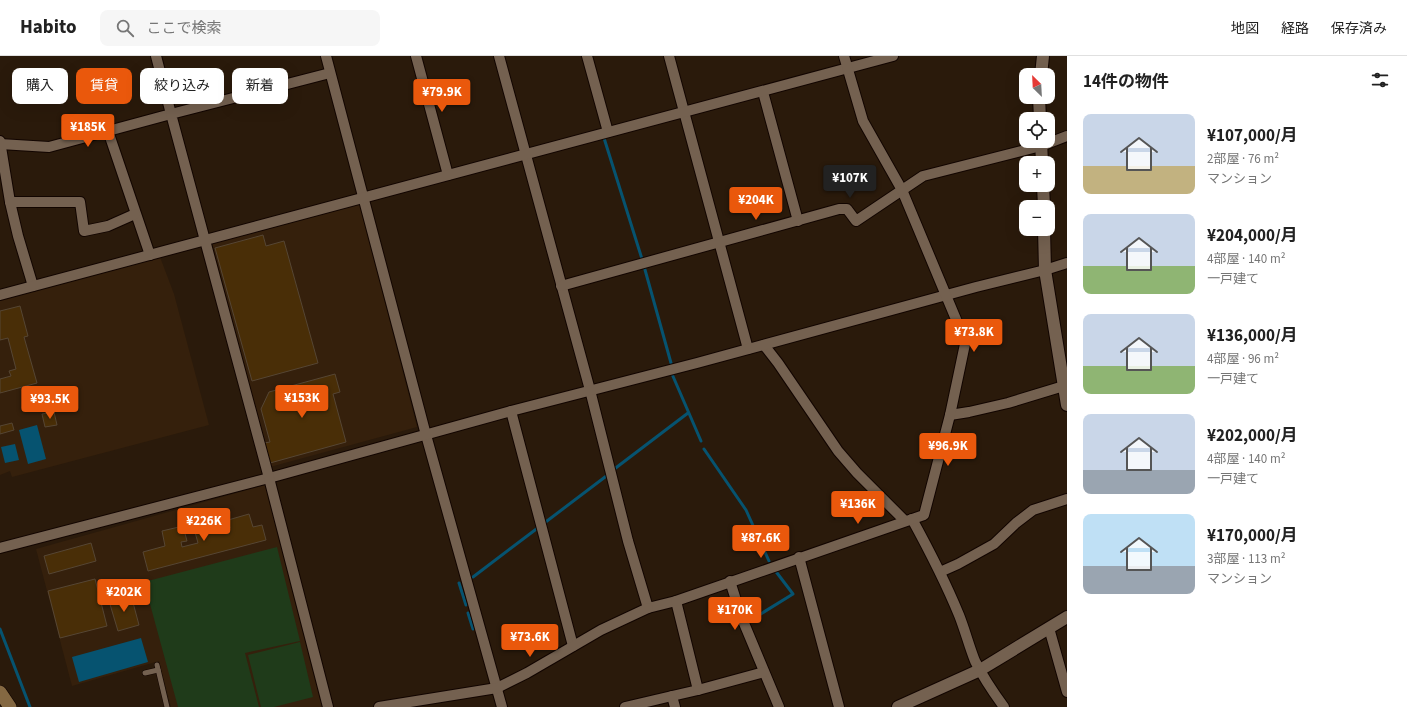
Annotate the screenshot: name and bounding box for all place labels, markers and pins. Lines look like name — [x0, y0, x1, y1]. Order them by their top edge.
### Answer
pin: ¥79.9K — [409, 79, 475, 113]
pin: ¥185K — [60, 114, 116, 148]
pin: ¥107K — [822, 165, 878, 199]
pin: ¥204K — [728, 187, 784, 221]
pin: ¥73.8K — [941, 319, 1007, 353]
pin: ¥153K — [274, 385, 330, 419]
pin: ¥93.5K — [17, 386, 83, 420]
pin: ¥96.9K — [915, 433, 981, 467]
pin: ¥136K — [830, 491, 886, 525]
pin: ¥226K — [176, 508, 232, 542]
pin: ¥87.6K — [728, 525, 794, 559]
pin: ¥202K — [96, 579, 152, 613]
pin: ¥170K — [707, 597, 763, 631]
pin: ¥73.6K — [497, 624, 563, 658]

